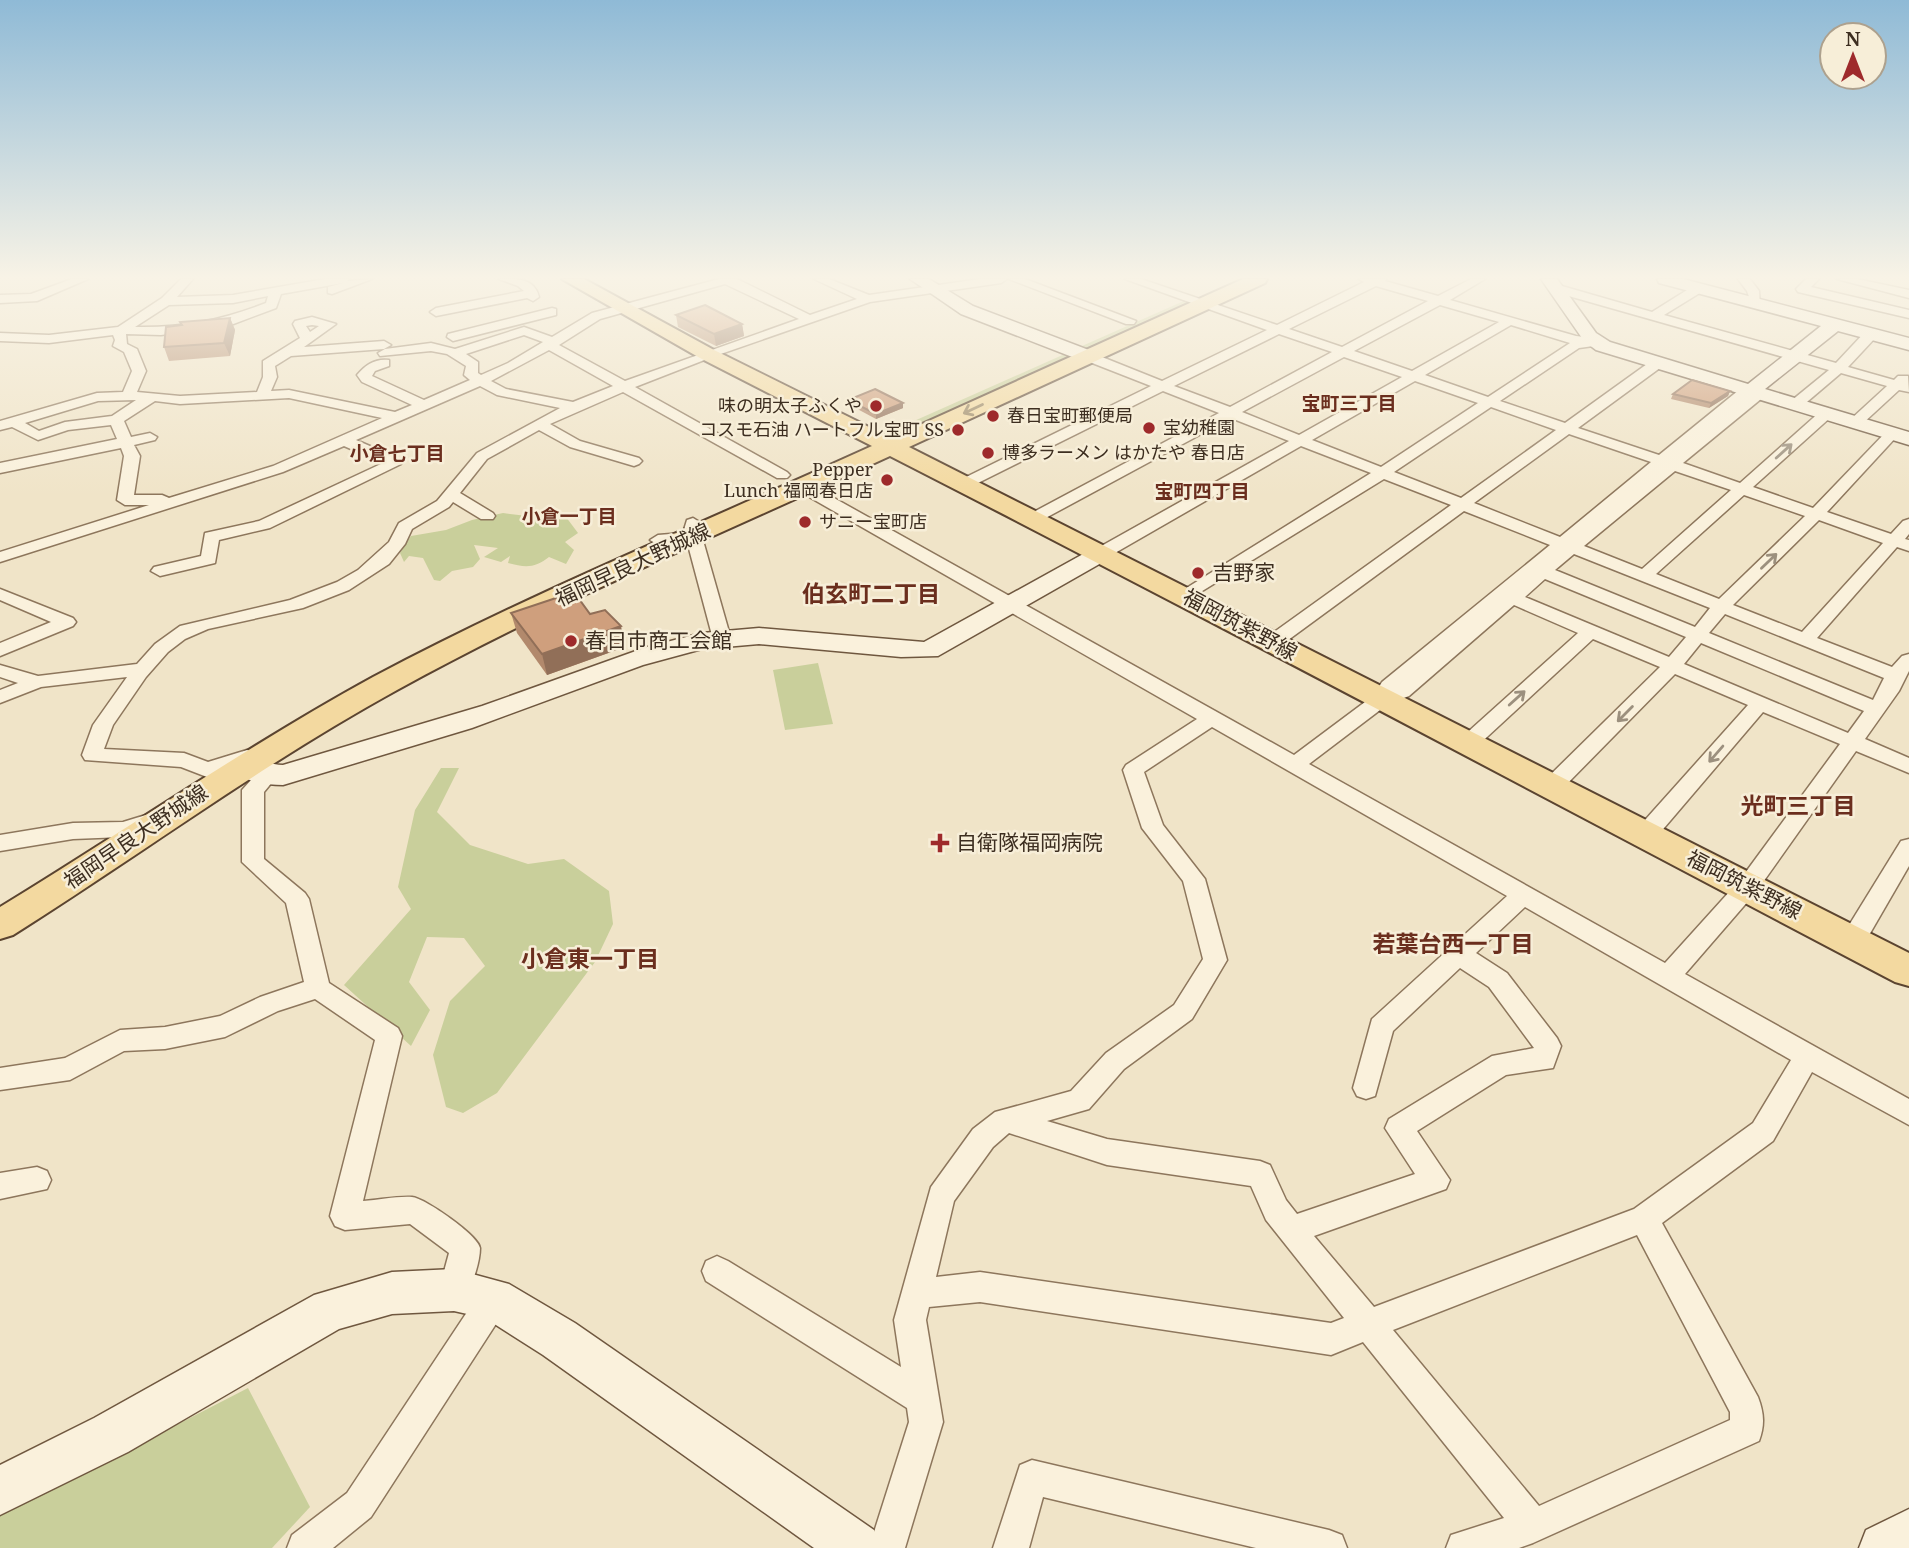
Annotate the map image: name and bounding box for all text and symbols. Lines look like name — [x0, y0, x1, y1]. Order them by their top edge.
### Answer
north arrow — [1818, 21, 1888, 91]
text: N — [1846, 26, 1861, 52]
district label: 宝町三丁目 — [1301, 390, 1397, 416]
place label: 味の明太子ふくや — [718, 393, 862, 417]
marker: 味の明太子ふくや — [868, 398, 884, 414]
one-way arrow — [963, 403, 984, 416]
place label: 春日宝町郵便局 — [1007, 403, 1133, 427]
marker: 春日宝町郵便局 — [985, 408, 1001, 424]
place label: 宝幼稚園 — [1163, 415, 1235, 439]
place label: コスモ石油 ハートフル宝町 SS — [699, 417, 944, 441]
marker: 宝幼稚園 — [1141, 420, 1157, 436]
marker: コスモ石油 ハートフル宝町 SS — [950, 422, 966, 438]
district label: 小倉七丁目 — [349, 440, 445, 466]
place label: 博多ラーメン はかたや 春日店 — [1002, 440, 1245, 464]
one-way arrow — [1775, 443, 1793, 459]
marker: 博多ラーメン はかたや 春日店 — [980, 445, 996, 461]
place label: Pepper Lunch 福岡春日店 — [724, 457, 874, 502]
marker: Pepper Lunch 福岡春日店 — [879, 472, 895, 488]
district label: 宝町四丁目 — [1154, 478, 1250, 504]
district label: 小倉一丁目 — [521, 503, 617, 529]
place label: サニー宝町店 — [819, 509, 927, 533]
marker: サニー宝町店 — [797, 514, 813, 530]
street label: 福岡早良大野城線 — [551, 516, 715, 612]
one-way arrow — [1760, 552, 1777, 569]
place label: 吉野家 — [1212, 558, 1275, 586]
marker: 吉野家 — [1190, 565, 1206, 581]
district label: 伯玄町二丁目 — [802, 577, 940, 609]
street label: 福岡筑紫野線 — [1178, 582, 1303, 666]
place label: 春日市商工会館 — [585, 626, 732, 654]
marker: 春日市商工会館 — [563, 633, 579, 649]
one-way arrow — [1508, 690, 1526, 706]
one-way arrow — [1617, 705, 1634, 722]
one-way arrow — [1708, 744, 1724, 762]
street label: 福岡早良大野城線 — [58, 778, 213, 895]
district label: 光町三丁目 — [1741, 789, 1856, 821]
place label: 自衛隊福岡病院 — [956, 828, 1103, 856]
marker: 自衛隊福岡病院 — [930, 833, 950, 853]
street label: 福岡筑紫野線 — [1682, 843, 1807, 925]
district label: 若葉台西一丁目 — [1373, 927, 1534, 959]
district label: 小倉東一丁目 — [521, 942, 659, 974]

